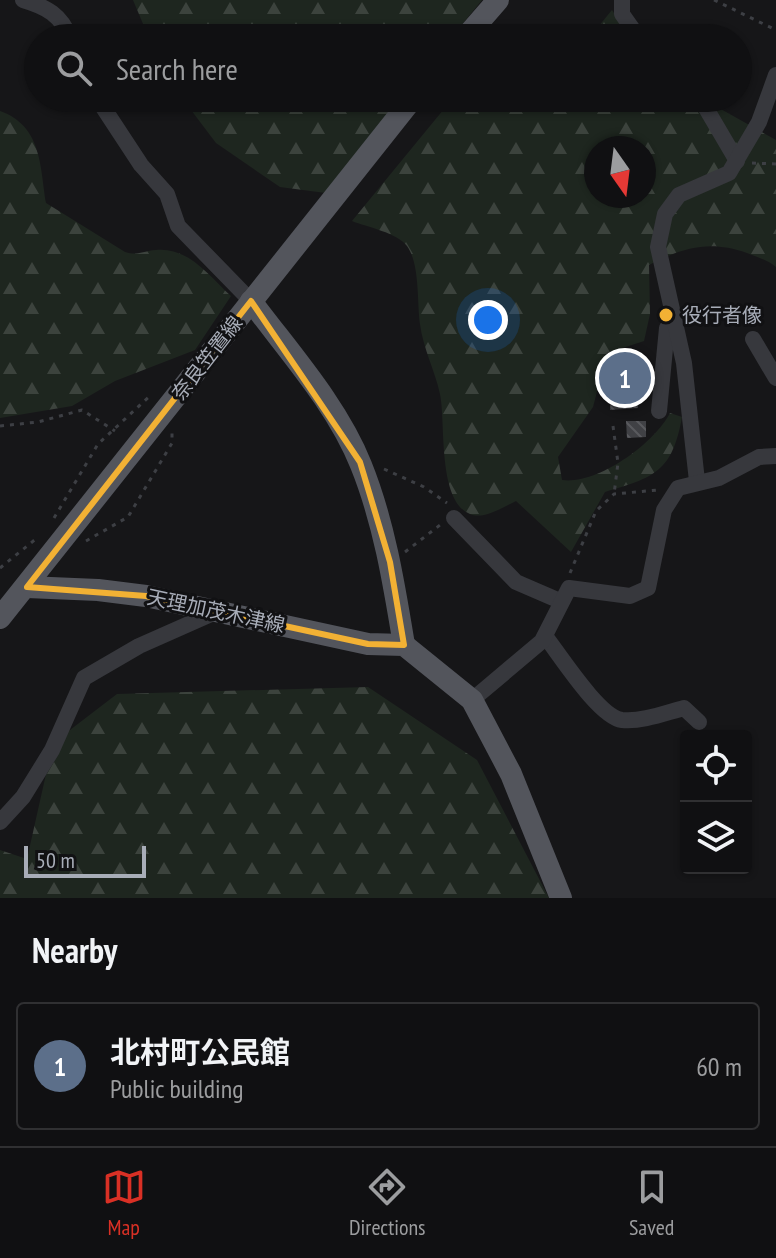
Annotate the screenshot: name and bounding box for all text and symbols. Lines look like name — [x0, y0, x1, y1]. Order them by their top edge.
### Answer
search box — [24, 24, 752, 112]
icon: search — [52, 46, 96, 90]
text: Search here — [116, 49, 238, 88]
north arrow — [584, 136, 656, 208]
your location — [468, 300, 508, 340]
place label: 役行者像 — [682, 302, 762, 328]
marker: 役行者像 — [657, 306, 675, 324]
street label: 奈良笠置線 — [166, 311, 248, 405]
pin: 1 — [599, 348, 651, 408]
street label: 天理加茂木津線 — [145, 584, 287, 638]
map controls — [680, 730, 752, 874]
button: locate — [680, 730, 752, 802]
button: layers — [680, 802, 752, 874]
scale bar — [24, 842, 146, 878]
text: 50 m — [36, 846, 75, 874]
text: Nearby — [32, 928, 117, 972]
text: 北村町公民館 — [110, 1032, 290, 1071]
text: 1 — [54, 1050, 66, 1083]
text: 60 m — [696, 1050, 742, 1083]
text: Public building — [110, 1072, 243, 1105]
tab: Map — [102, 1165, 146, 1241]
tab: Directions — [349, 1165, 426, 1241]
tab: Saved — [629, 1165, 674, 1241]

